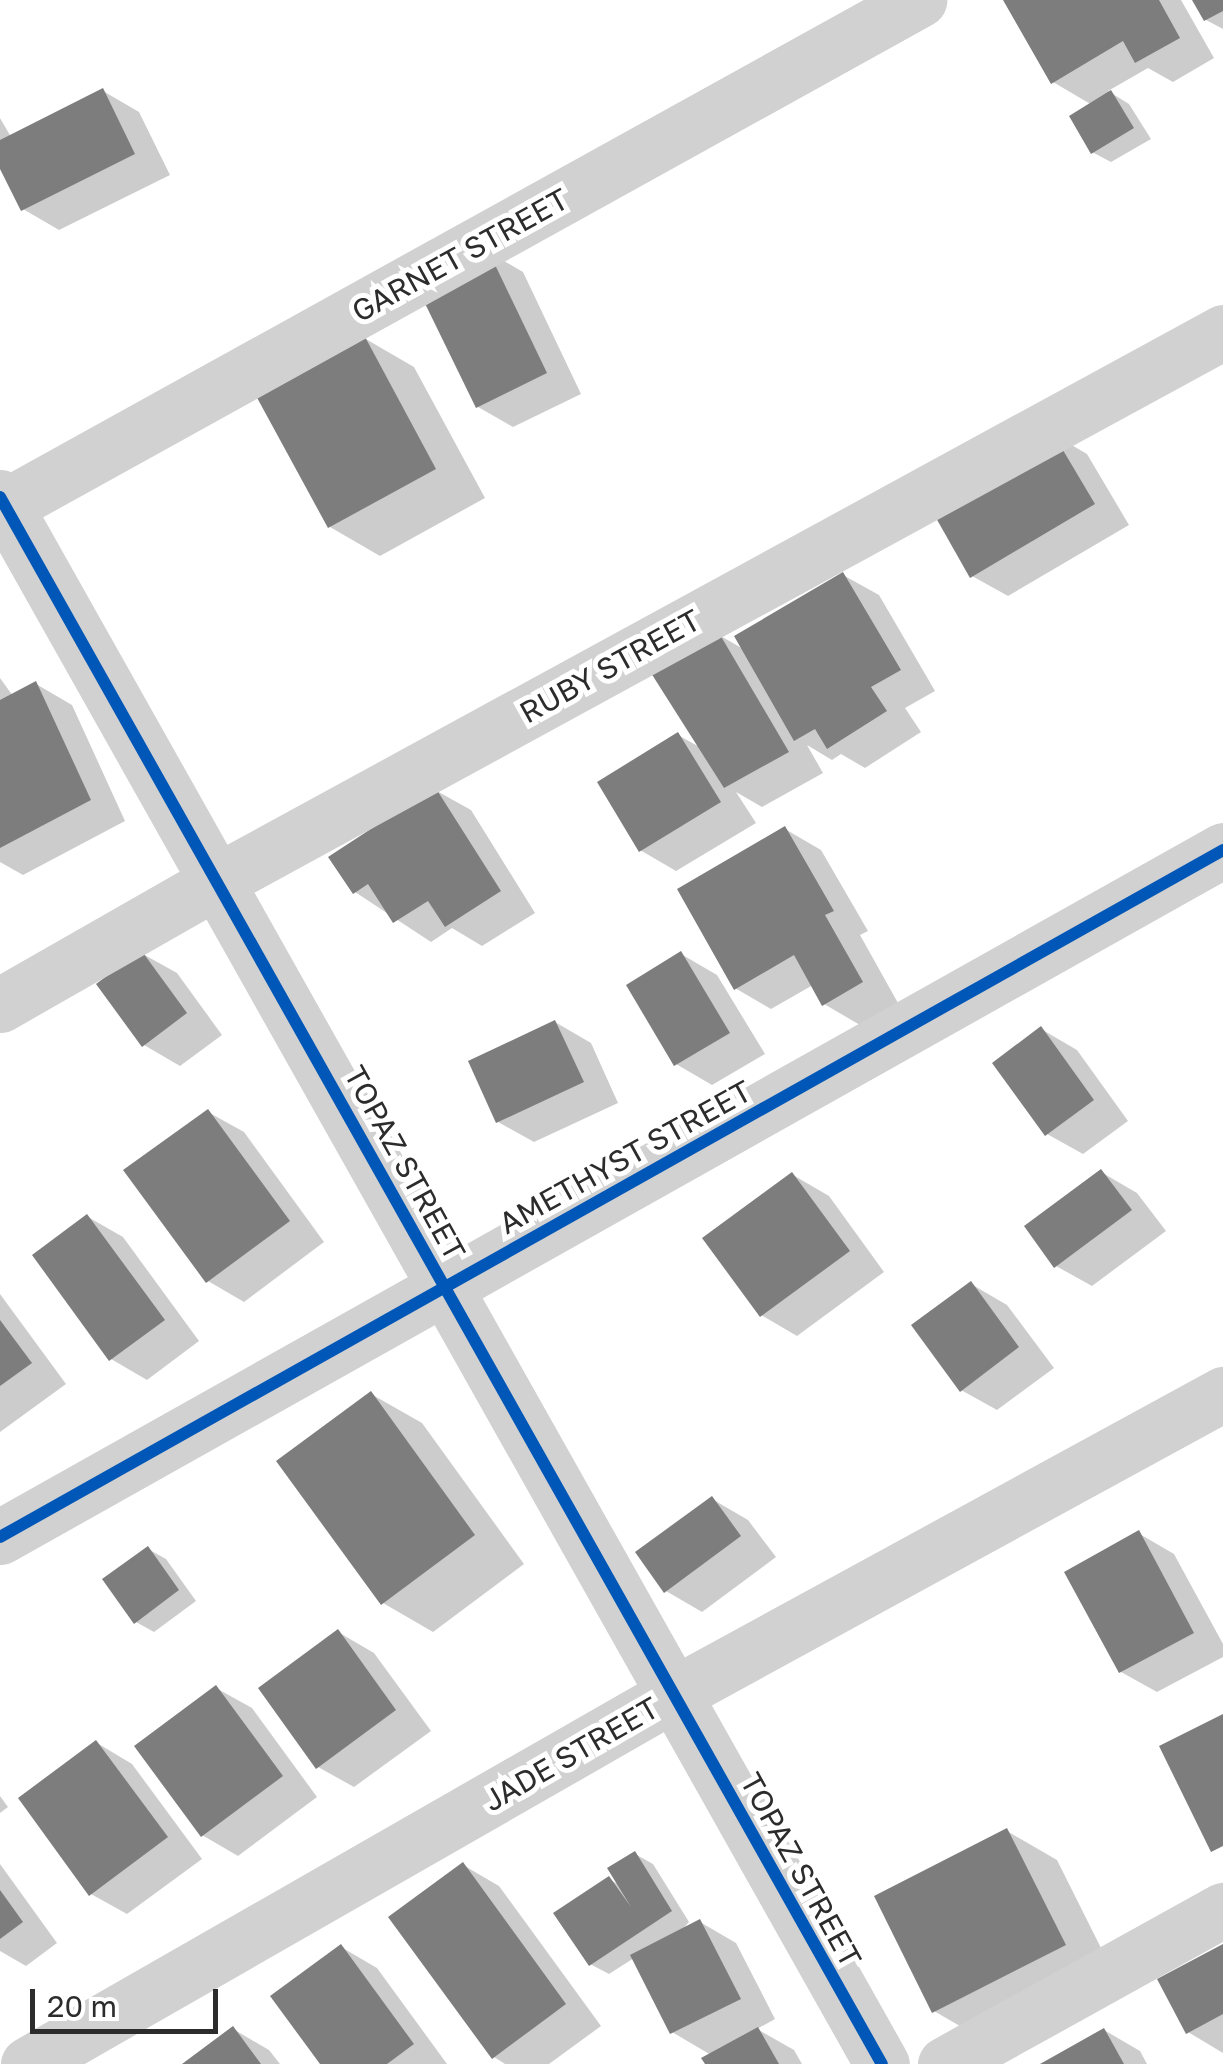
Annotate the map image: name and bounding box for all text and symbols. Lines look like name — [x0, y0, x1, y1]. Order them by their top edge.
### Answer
street label: GARNET STREET — [345, 181, 575, 329]
street label: RUBY STREET — [513, 602, 707, 730]
street label: TOPAZ STREET — [337, 1060, 473, 1266]
street label: AMETHYST STREET — [493, 1073, 757, 1241]
street label: JADE STREET — [477, 1689, 665, 1819]
street label: TOPAZ STREET — [733, 1767, 869, 1973]
scale bar — [35, 1969, 222, 2031]
text: 20 m — [47, 1988, 117, 2024]

